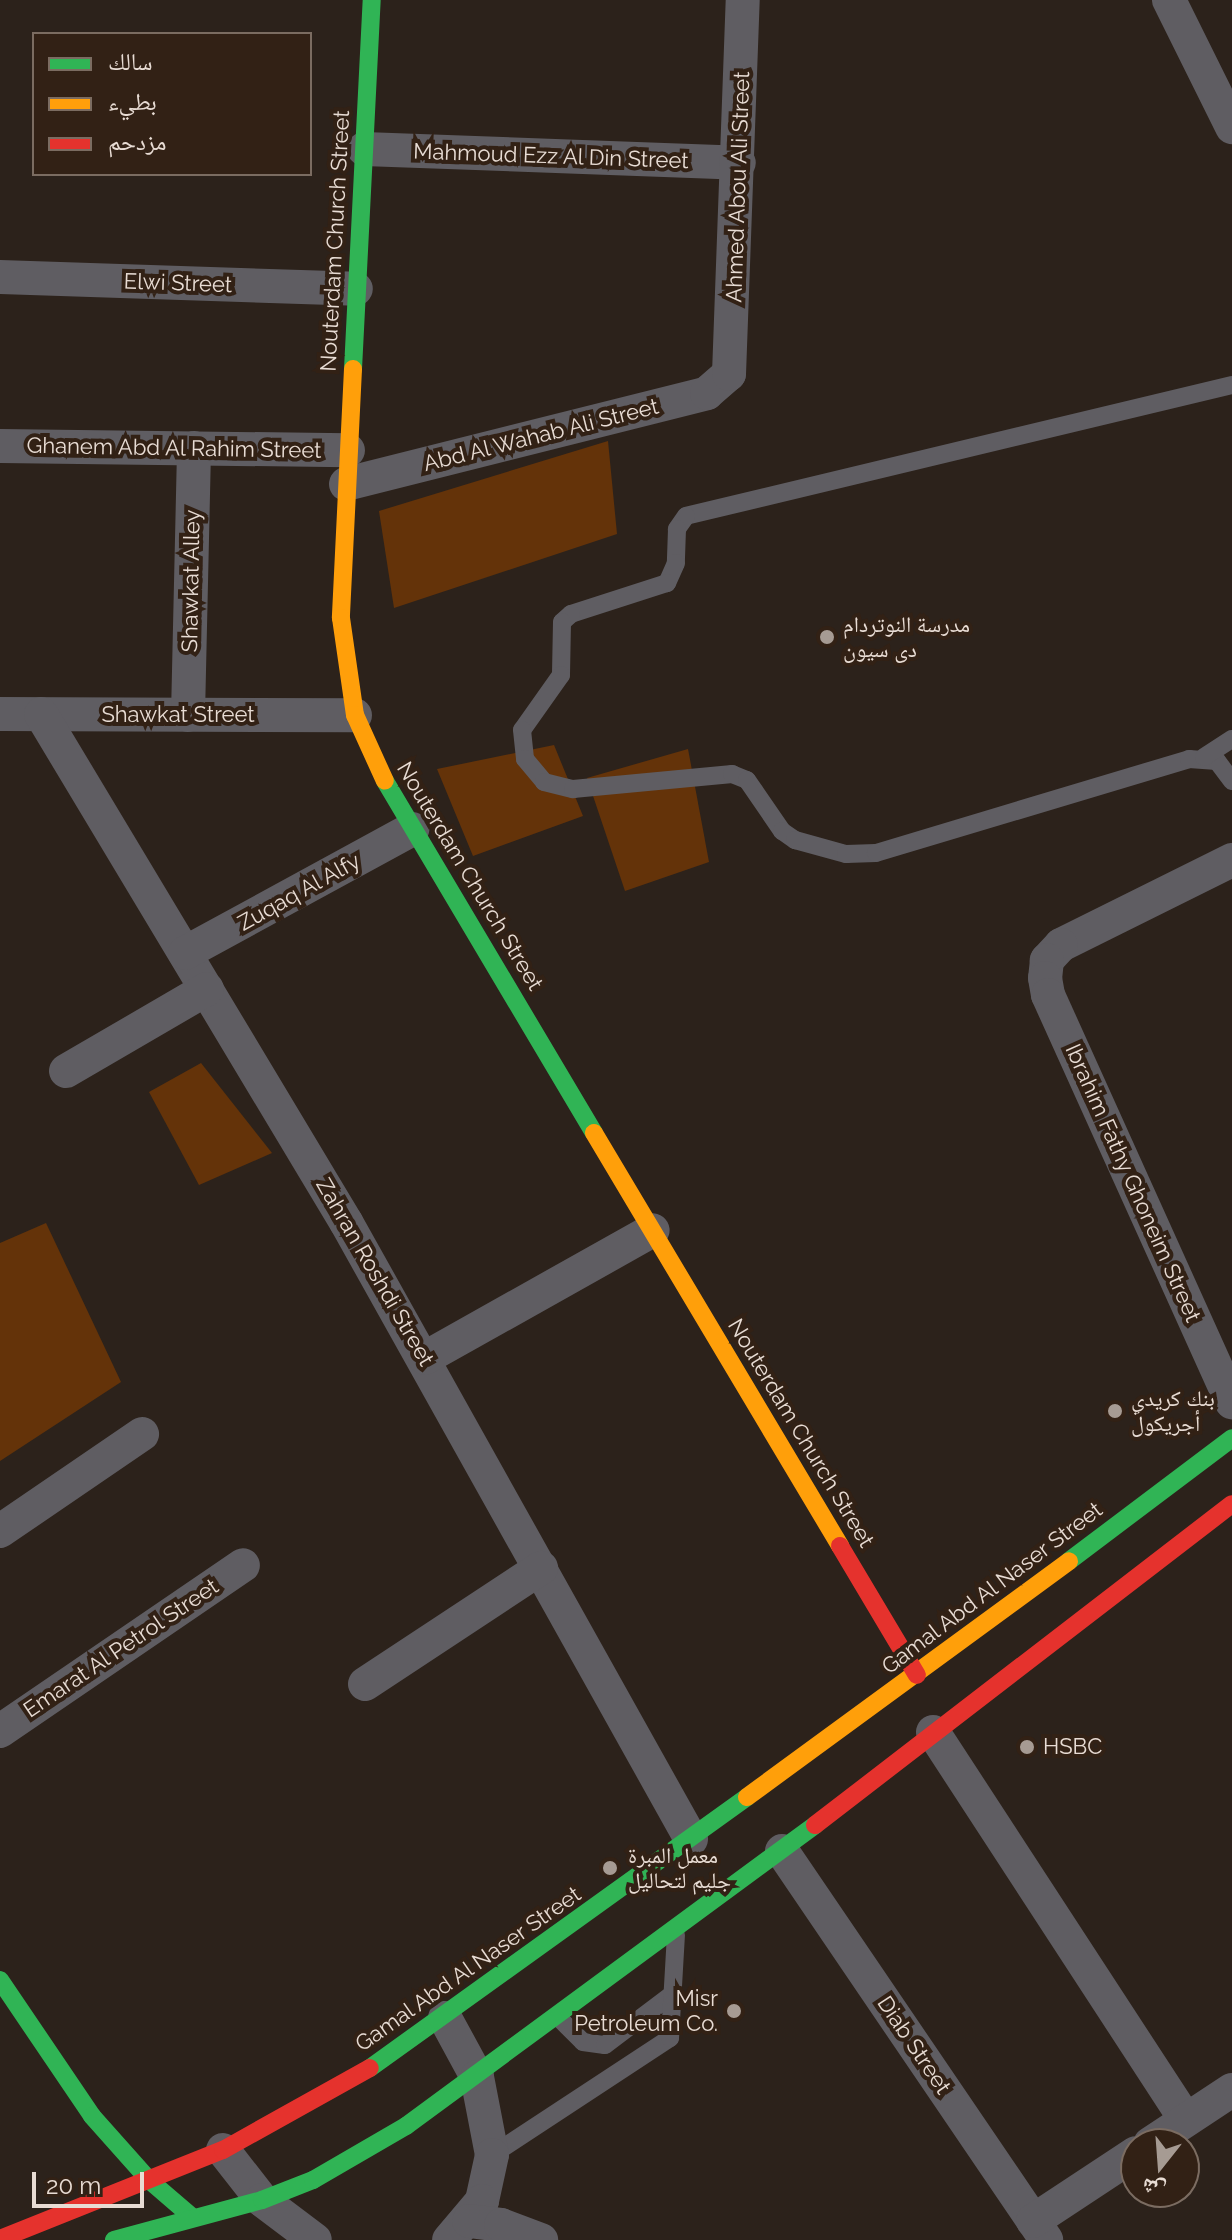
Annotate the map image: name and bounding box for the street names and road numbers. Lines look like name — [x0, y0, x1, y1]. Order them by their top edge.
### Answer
street label: Ahmed Abou Ali Street — [721, 70, 755, 304]
street label: Nouterdam Church Street — [315, 110, 355, 372]
street label: Mahmoud Ezz Al Din Street — [412, 138, 690, 174]
street label: Elwi Street — [123, 268, 233, 298]
street label: Abd Al Wahab Ali Street — [419, 393, 663, 477]
street label: Ghanem Abd Al Rahim Street — [25, 432, 323, 464]
street label: Shawkat Alley — [177, 509, 205, 653]
street label: Shawkat Street — [101, 702, 255, 728]
street label: Nouterdam Church Street — [391, 757, 549, 995]
street label: Zuqaq Al Alfy — [232, 847, 366, 937]
street label: Ibrahim Fathy Ghoneim Street — [1060, 1040, 1206, 1326]
street label: Zahran Roshdi Street — [310, 1173, 440, 1371]
street label: Nouterdam Church Street — [722, 1314, 880, 1552]
street label: Gamal Abd Al Naser Street — [875, 1495, 1109, 1681]
street label: Emarat Al Petrol Street — [18, 1572, 224, 1724]
street label: Gamal Abd Al Naser Street — [349, 1880, 587, 2058]
street label: Diab Street — [872, 1991, 956, 2099]

